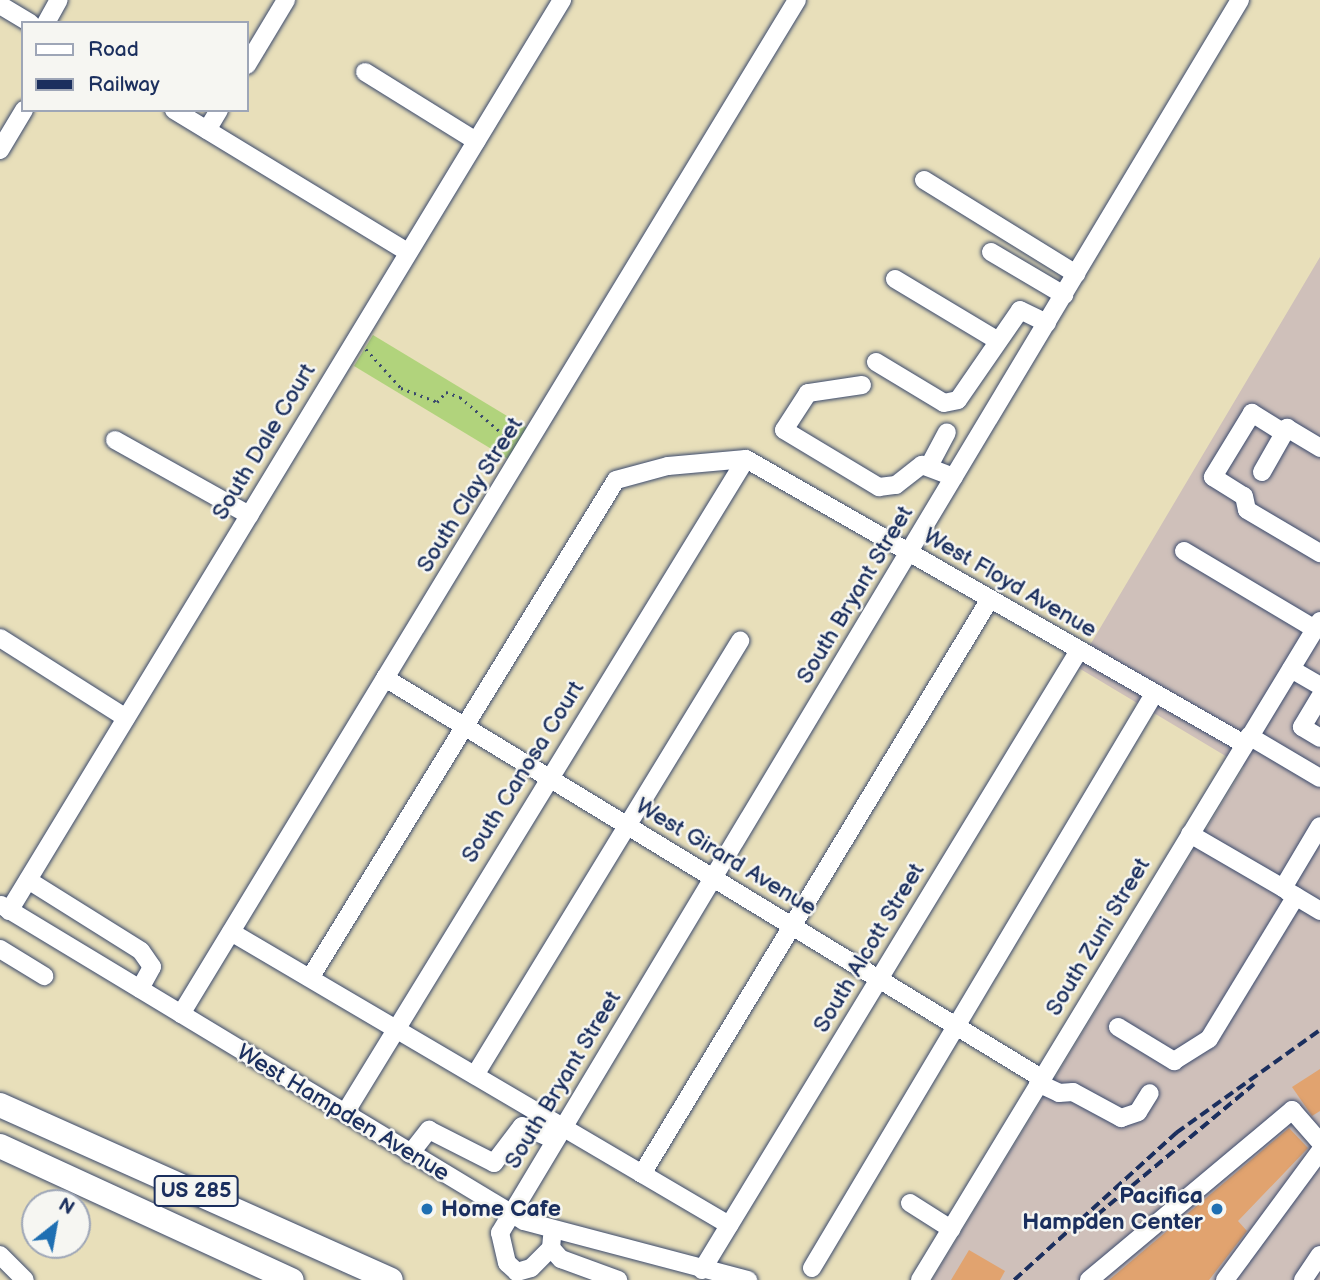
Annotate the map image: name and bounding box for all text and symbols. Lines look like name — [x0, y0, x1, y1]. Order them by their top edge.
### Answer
legend — [21, 21, 248, 112]
text: Road — [88, 37, 139, 62]
text: Railway — [88, 72, 160, 97]
street label: South Dale Court — [206, 359, 322, 525]
street label: South Clay Street — [411, 412, 529, 578]
street label: South Bryant Street — [791, 501, 919, 689]
street label: West Floyd Avenue — [918, 522, 1102, 644]
street label: South Canosa Court — [456, 676, 590, 868]
street label: West Girard Avenue — [631, 792, 821, 922]
street label: South Zuni Street — [1040, 853, 1156, 1021]
street label: South Alcott Street — [807, 858, 931, 1038]
street label: South Bryant Street — [499, 986, 627, 1174]
street label: West Hampden Avenue — [232, 1039, 454, 1187]
road number: US 285 — [152, 1174, 240, 1208]
place label: Pacifica Hampden Center — [1022, 1182, 1203, 1236]
north arrow — [21, 1189, 91, 1259]
text: N — [54, 1194, 78, 1221]
place label: Home Cafe — [441, 1195, 561, 1223]
marker: Home Cafe — [419, 1201, 435, 1217]
marker: Pacifica Hampden Center — [1209, 1201, 1225, 1217]

